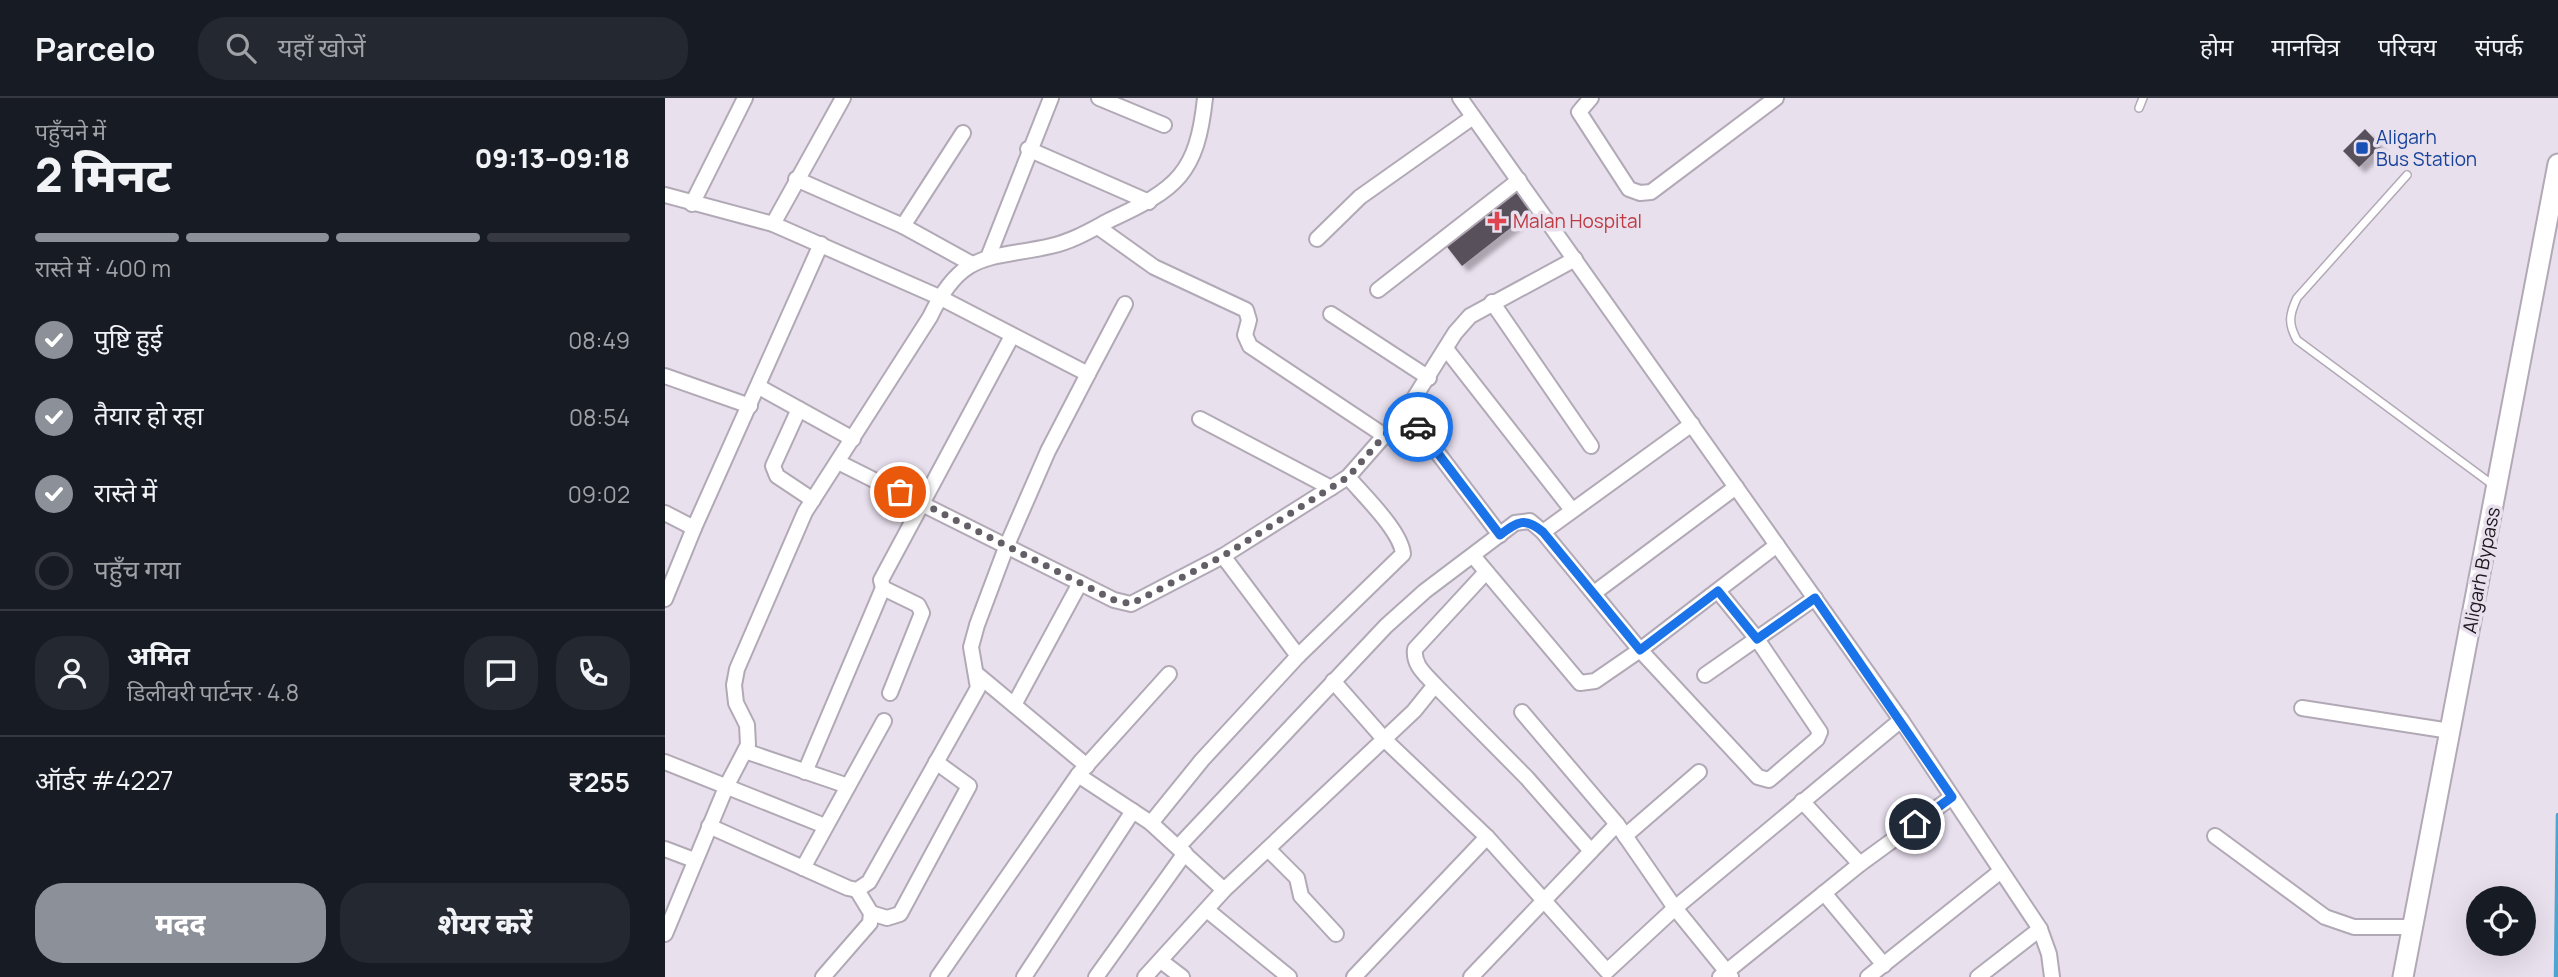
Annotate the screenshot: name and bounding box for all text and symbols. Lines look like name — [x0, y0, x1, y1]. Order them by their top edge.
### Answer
search box — [198, 17, 688, 80]
text: Parcelo — [35, 26, 156, 71]
icon: search — [222, 29, 260, 67]
text: यहाँ खोजें — [278, 29, 366, 65]
text: होम — [2200, 30, 2233, 63]
text: मानचित्र — [2271, 30, 2340, 63]
text: परिचय — [2378, 30, 2437, 63]
text: संपर्क — [2475, 30, 2523, 63]
text: पहुँचने में — [35, 115, 106, 147]
place label: Aligarh Bus Station — [2376, 124, 2477, 172]
text: 09:13–09:18 — [475, 140, 630, 176]
marker: Aligarh Bus Station — [2354, 140, 2370, 156]
text: 2 मिनट — [35, 143, 171, 206]
place label: Malan Hospital — [1513, 208, 1642, 234]
marker: Malan Hospital — [1487, 211, 1507, 231]
text: रास्ते में · 400 m — [35, 252, 171, 284]
text: पुष्टि हुई — [94, 320, 162, 356]
icon: check — [35, 321, 73, 359]
text: 08:49 — [568, 324, 630, 356]
courier — [1383, 392, 1453, 462]
text: तैयार हो रहा — [94, 397, 203, 433]
icon: check — [35, 398, 73, 436]
text: 08:54 — [569, 401, 630, 433]
icon: car — [1399, 408, 1437, 446]
pin — [870, 462, 930, 522]
icon: bag — [881, 473, 919, 511]
text: रास्ते में — [94, 474, 157, 510]
icon: check — [35, 475, 73, 513]
text: 09:02 — [568, 478, 630, 510]
street label: Aligarh Bypass — [2456, 505, 2506, 635]
text: पहुँच गया — [94, 551, 181, 587]
button: person — [35, 636, 109, 710]
button: chat — [464, 636, 538, 710]
button: phone — [556, 636, 630, 710]
text: अमित — [127, 637, 190, 673]
text: डिलीवरी पार्टनर · 4.8 — [127, 676, 299, 708]
text: ऑर्डर #4227 — [35, 762, 173, 798]
text: ₹255 — [568, 764, 630, 800]
pin — [1885, 794, 1945, 854]
icon: home — [1896, 805, 1934, 843]
button: मदद — [35, 883, 326, 963]
button: शेयर करें — [340, 883, 630, 963]
map controls — [2466, 886, 2536, 956]
button: locate — [2466, 886, 2536, 956]

